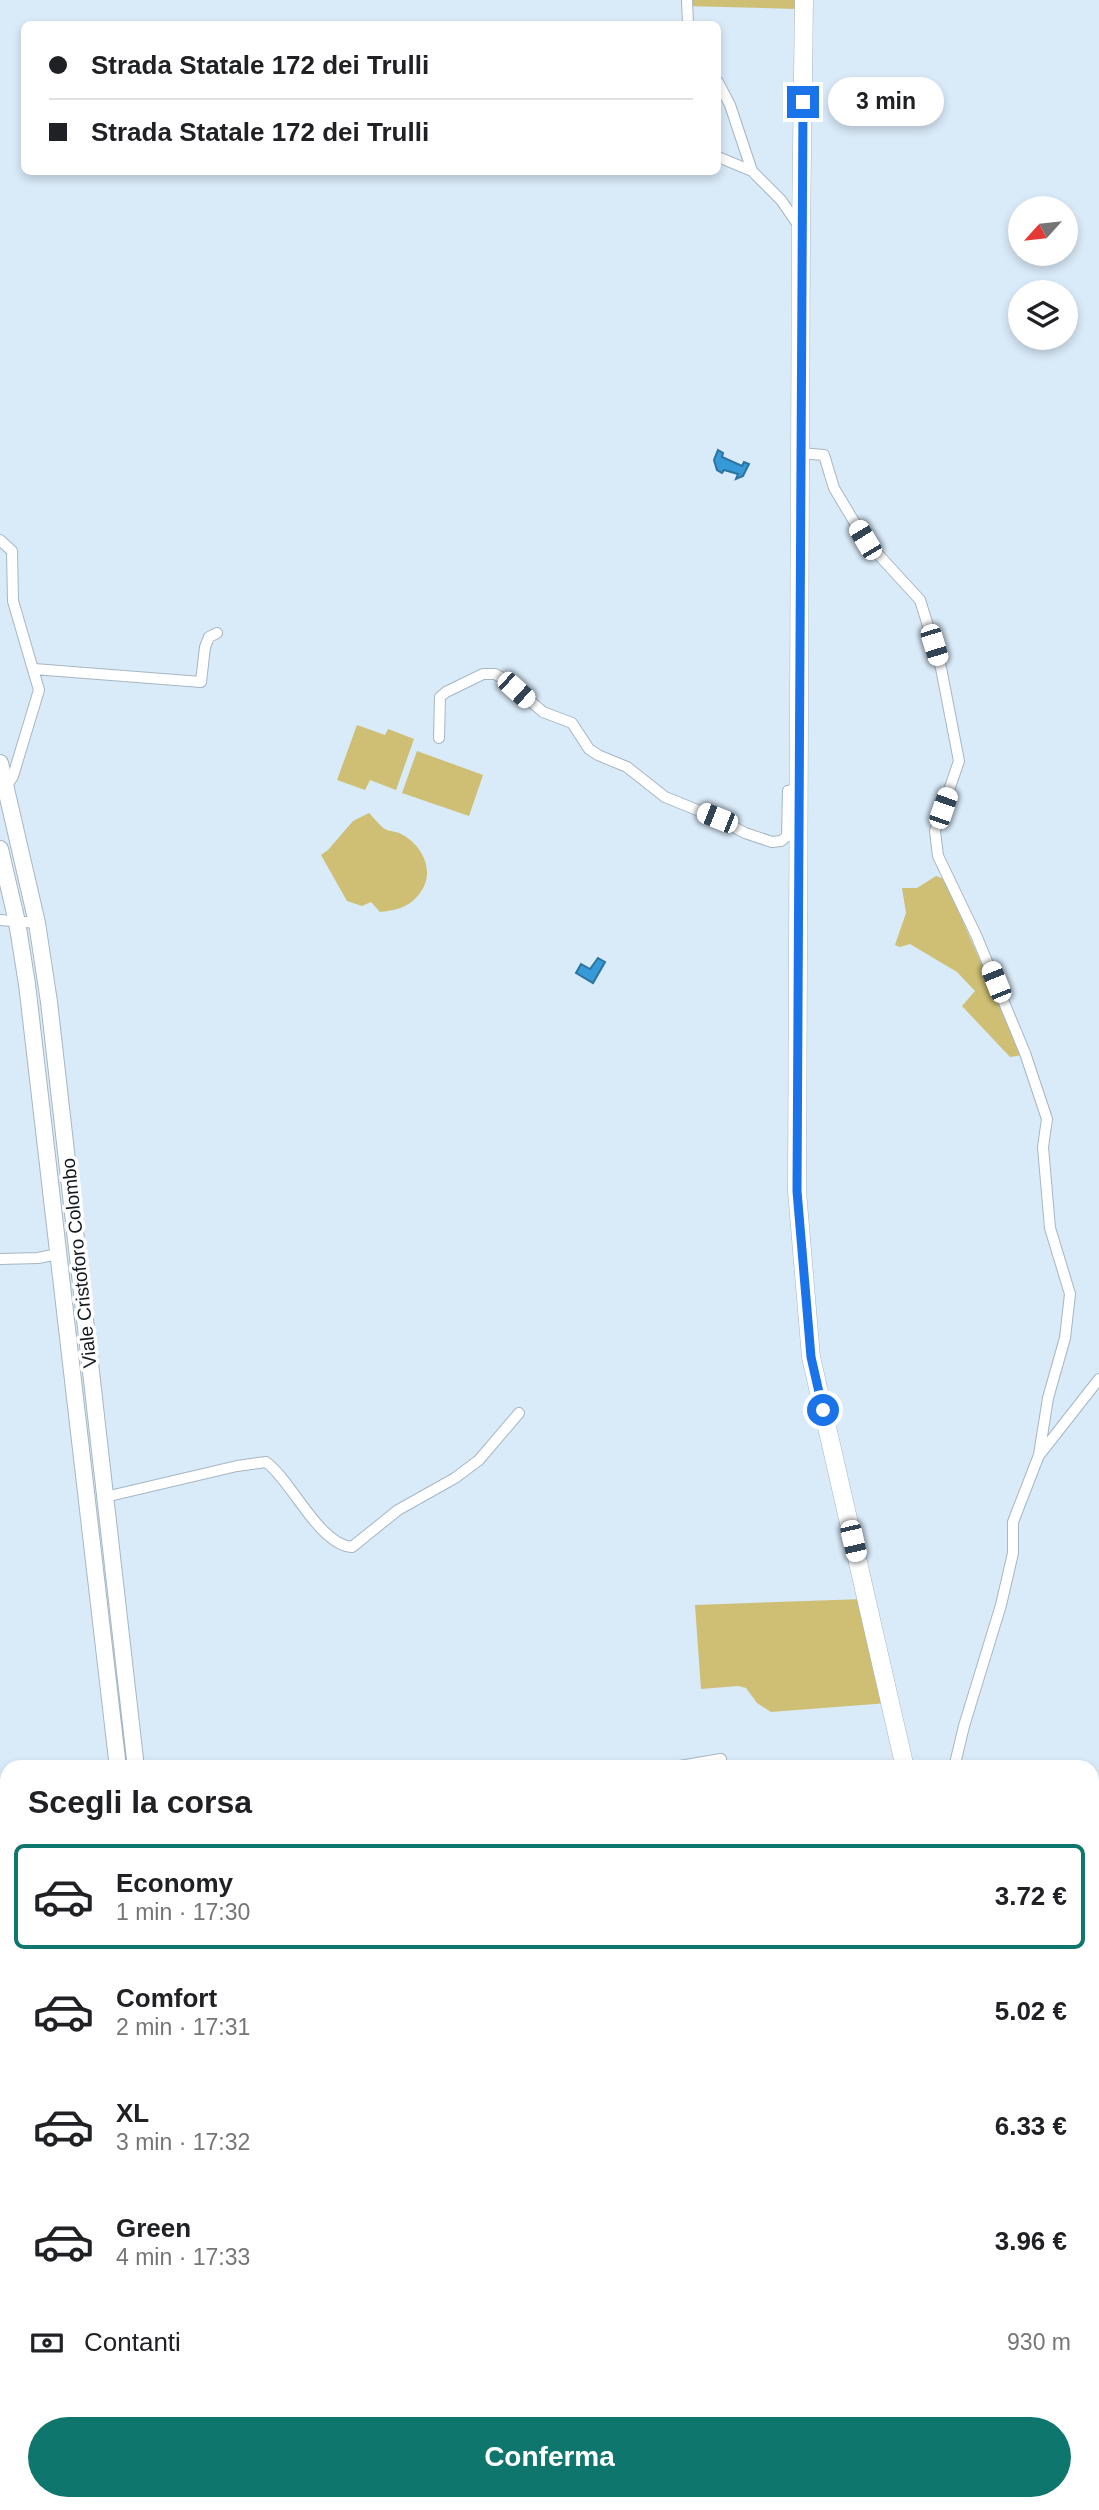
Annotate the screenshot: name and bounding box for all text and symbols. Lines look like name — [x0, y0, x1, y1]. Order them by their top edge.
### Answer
text: Strada Statale 172 dei Trulli — [91, 50, 429, 80]
callout: 3 min — [828, 78, 943, 126]
route end — [787, 86, 819, 118]
text: 3 min — [856, 88, 916, 114]
text: Strada Statale 172 dei Trulli — [91, 117, 429, 147]
north arrow — [1008, 196, 1078, 266]
map controls — [1008, 196, 1078, 350]
button: layers — [1008, 280, 1078, 350]
car — [846, 517, 885, 563]
car — [918, 622, 951, 668]
car — [494, 668, 539, 712]
car — [927, 785, 960, 831]
car — [694, 800, 741, 836]
car — [979, 959, 1014, 1005]
street label: Viale Cristoforo Colombo — [58, 1157, 100, 1369]
route start — [807, 1394, 839, 1426]
car — [839, 1518, 868, 1564]
text: Scegli la corsa — [28, 1784, 252, 1820]
icon: car — [32, 1865, 95, 1928]
text: Economy — [116, 1868, 233, 1898]
text: 3.72 € — [995, 1881, 1067, 1911]
text: 1 min · 17:30 — [116, 1899, 250, 1925]
icon: car — [32, 1980, 95, 2043]
text: Comfort — [116, 1983, 217, 2013]
text: 5.02 € — [995, 1996, 1067, 2026]
text: 2 min · 17:31 — [116, 2014, 250, 2040]
icon: car — [32, 2095, 95, 2158]
text: XL — [116, 2098, 149, 2128]
text: 6.33 € — [995, 2111, 1067, 2141]
text: 3 min · 17:32 — [116, 2129, 250, 2155]
icon: car — [32, 2210, 95, 2273]
text: Green — [116, 2213, 191, 2243]
text: 3.96 € — [995, 2226, 1067, 2256]
text: 4 min · 17:33 — [116, 2244, 250, 2270]
icon: cash — [28, 2324, 66, 2362]
text: Contanti — [84, 2327, 181, 2357]
text: 930 m — [1007, 2329, 1071, 2355]
button: Conferma — [28, 2417, 1071, 2497]

